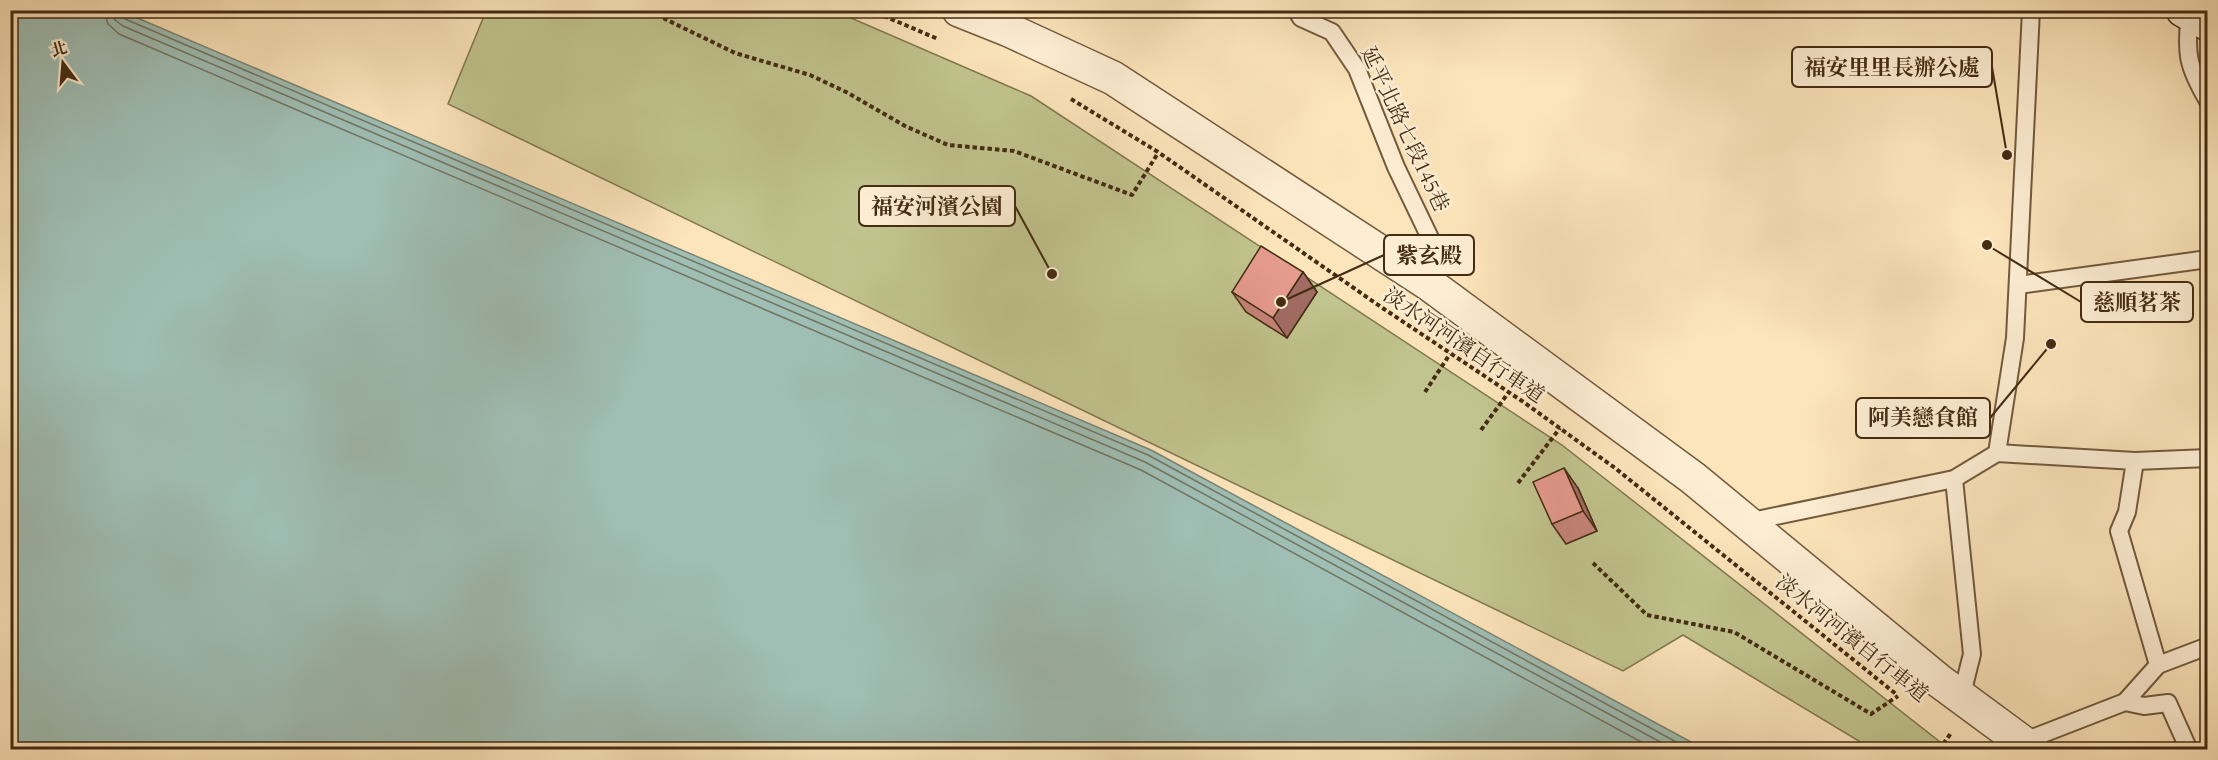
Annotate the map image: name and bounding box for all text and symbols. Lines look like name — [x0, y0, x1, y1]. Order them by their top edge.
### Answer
north arrow — [33, 33, 93, 93]
text: 北 — [48, 37, 70, 62]
street label: 延平北路七段145巷 — [1354, 42, 1456, 217]
callout: 福安里里長辦公處 — [1792, 47, 1992, 87]
text: 福安里里長辦公處 — [1804, 53, 1980, 83]
callout: 福安河濱公園 — [859, 186, 1015, 226]
text: 福安河濱公園 — [871, 192, 1003, 222]
callout: 紫玄殿 — [1384, 235, 1474, 275]
text: 紫玄殿 — [1396, 241, 1462, 271]
street label: 淡水河河濱自行車道 — [1377, 281, 1550, 410]
callout: 慈順茗茶 — [2081, 282, 2193, 322]
text: 慈順茗茶 — [2093, 288, 2181, 318]
callout: 阿美戀食館 — [1856, 398, 1990, 438]
text: 阿美戀食館 — [1868, 403, 1978, 433]
street label: 淡水河河濱自行車道 — [1769, 568, 1934, 709]

